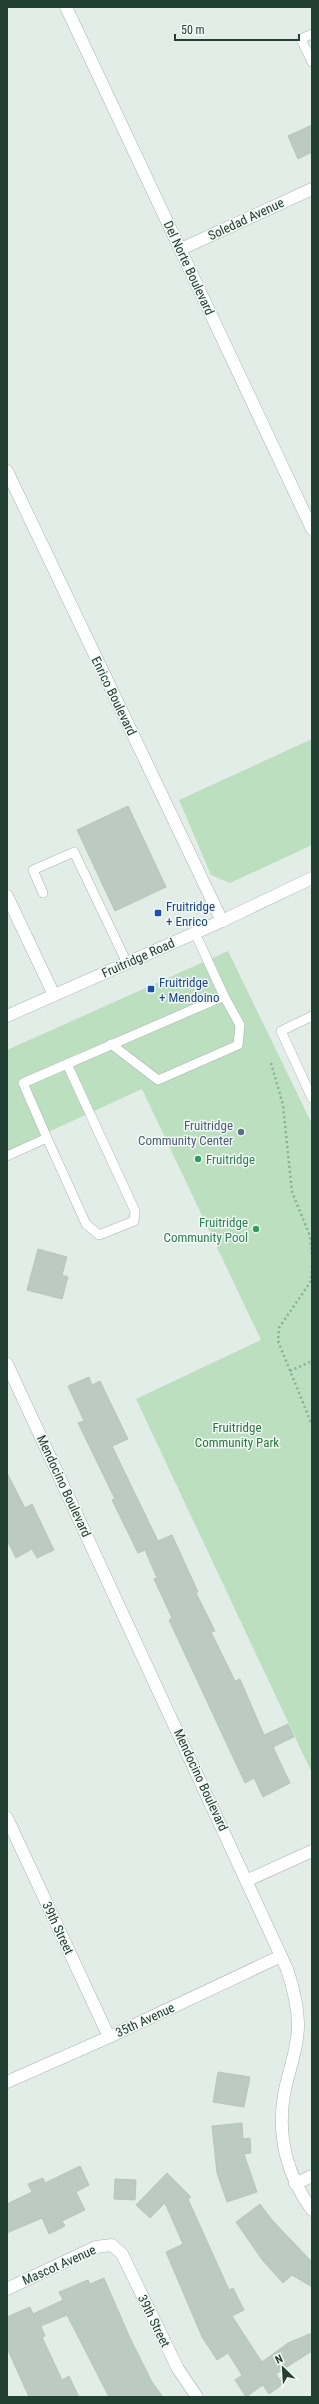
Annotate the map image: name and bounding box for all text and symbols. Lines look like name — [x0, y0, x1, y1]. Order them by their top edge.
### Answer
scale bar — [175, 16, 299, 42]
text: 50 m — [181, 23, 205, 37]
street label: Soledad Avenue — [206, 195, 286, 243]
street label: Del Norte Boulevard — [161, 219, 217, 317]
street label: Enrico Boulevard — [88, 654, 140, 738]
place label: Fruitridge + Enrico — [166, 899, 215, 929]
marker: Fruitridge + Enrico — [153, 908, 163, 918]
street label: Fruitridge Road — [99, 935, 177, 981]
place label: Fruitridge + Mendoino — [159, 975, 219, 1005]
marker: Fruitridge + Mendoino — [146, 984, 156, 994]
place label: Fruitridge Community Center — [138, 1118, 233, 1148]
marker: Fruitridge Community Center — [236, 1127, 246, 1137]
place label: Fruitridge — [206, 1152, 255, 1167]
marker: Fruitridge — [193, 1154, 203, 1164]
place label: Fruitridge Community Pool — [164, 1215, 248, 1245]
marker: Fruitridge Community Pool — [251, 1224, 261, 1234]
park label: Fruitridge Community Park — [195, 1420, 279, 1450]
street label: Mendocino Boulevard — [34, 1433, 94, 1539]
street label: Mendocino Boulevard — [171, 1727, 231, 1833]
street label: 39th Street — [39, 1899, 77, 1957]
street label: 35th Avenue — [113, 2000, 177, 2040]
street label: Mascot Avenue — [20, 2242, 98, 2288]
street label: 39th Street — [135, 2292, 173, 2350]
north arrow — [263, 2348, 303, 2388]
text: N — [273, 2352, 285, 2367]

